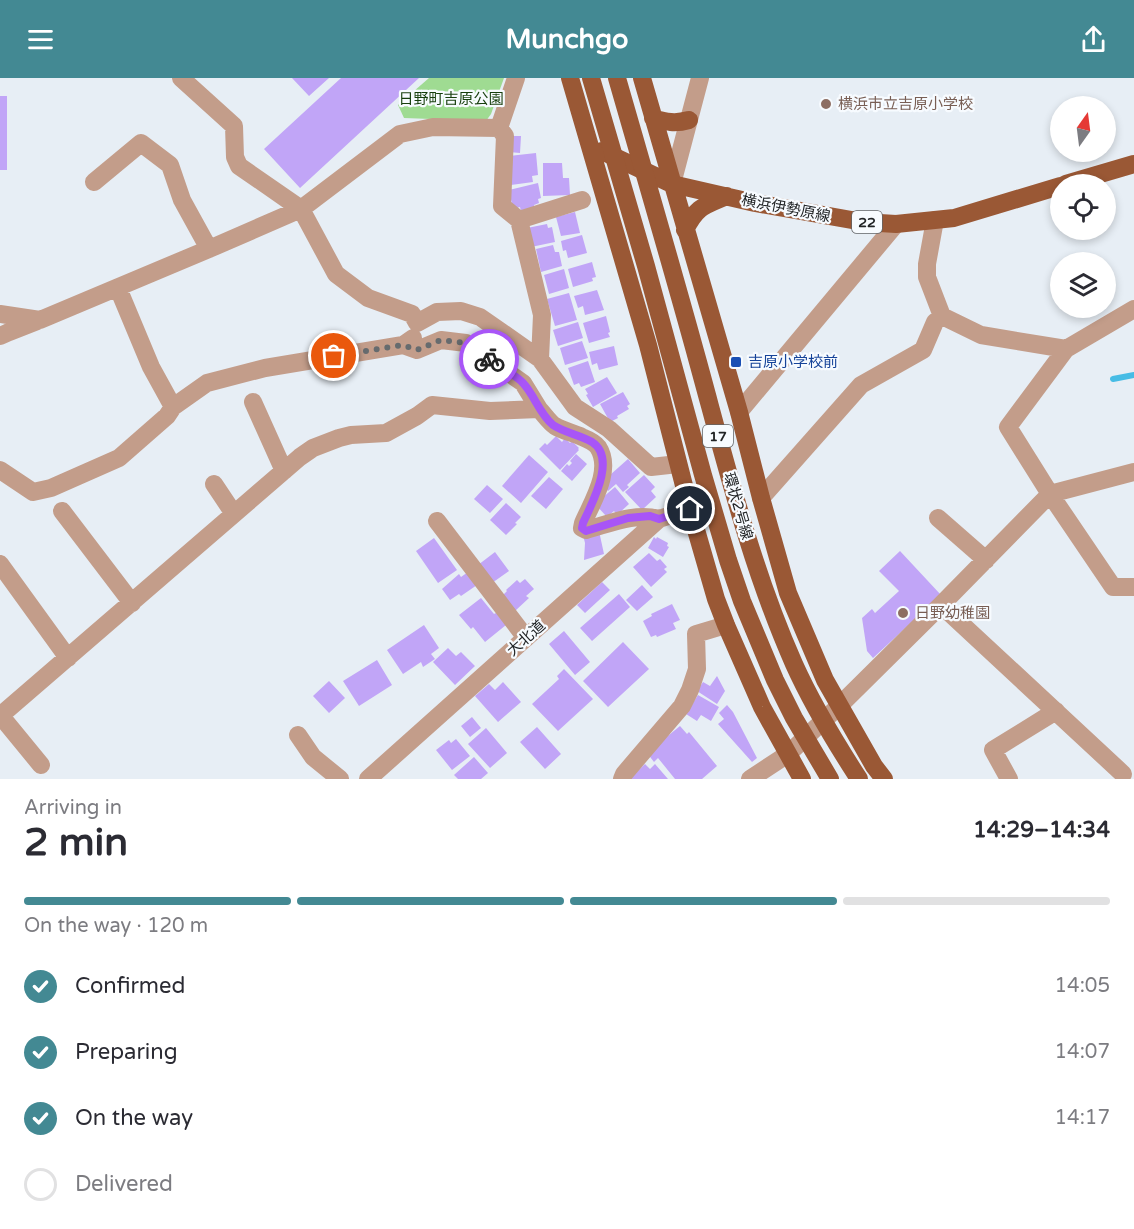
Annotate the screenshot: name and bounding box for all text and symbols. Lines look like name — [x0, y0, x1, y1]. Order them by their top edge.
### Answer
icon: menu — [24, 23, 57, 56]
text: Munchgo — [506, 23, 628, 56]
icon: share — [1077, 23, 1110, 56]
park label: 日野町吉原公園 — [398, 90, 504, 108]
place label: 横浜市立吉原小学校 — [838, 95, 973, 113]
north arrow — [1050, 96, 1116, 162]
map controls — [1050, 96, 1116, 318]
marker: 横浜市立吉原小学校 — [819, 97, 833, 111]
button: locate — [1050, 174, 1116, 240]
street label: 横浜伊勢原線 — [740, 191, 832, 225]
road number: 22 — [852, 211, 882, 233]
button: layers — [1050, 252, 1116, 318]
courier — [459, 329, 519, 389]
pin — [308, 330, 359, 381]
icon: bag — [317, 339, 350, 372]
icon: bike — [473, 343, 506, 376]
place label: 吉原小学校前 — [748, 353, 838, 371]
marker: 吉原小学校前 — [729, 355, 743, 369]
road number: 17 — [703, 425, 733, 447]
street label: 環状2号線 — [720, 470, 756, 542]
pin — [664, 483, 715, 534]
icon: home — [673, 492, 706, 525]
place label: 日野幼稚園 — [915, 604, 990, 622]
marker: 日野幼稚園 — [896, 606, 910, 620]
street label: 大北道 — [503, 616, 549, 660]
text: Arriving in — [24, 796, 122, 820]
text: 14:29–14:34 — [973, 817, 1110, 843]
text: 2 min — [24, 819, 128, 866]
text: On the way · 120 m — [24, 914, 208, 938]
icon: check — [24, 970, 57, 1003]
text: Confirmed — [75, 973, 185, 999]
text: 14:05 — [1055, 974, 1110, 998]
icon: check — [24, 1036, 57, 1069]
text: Preparing — [75, 1039, 178, 1065]
text: 14:07 — [1055, 1040, 1110, 1064]
icon: check — [24, 1102, 57, 1135]
text: On the way — [75, 1105, 193, 1131]
text: 14:17 — [1055, 1106, 1110, 1130]
text: Delivered — [75, 1171, 173, 1197]

